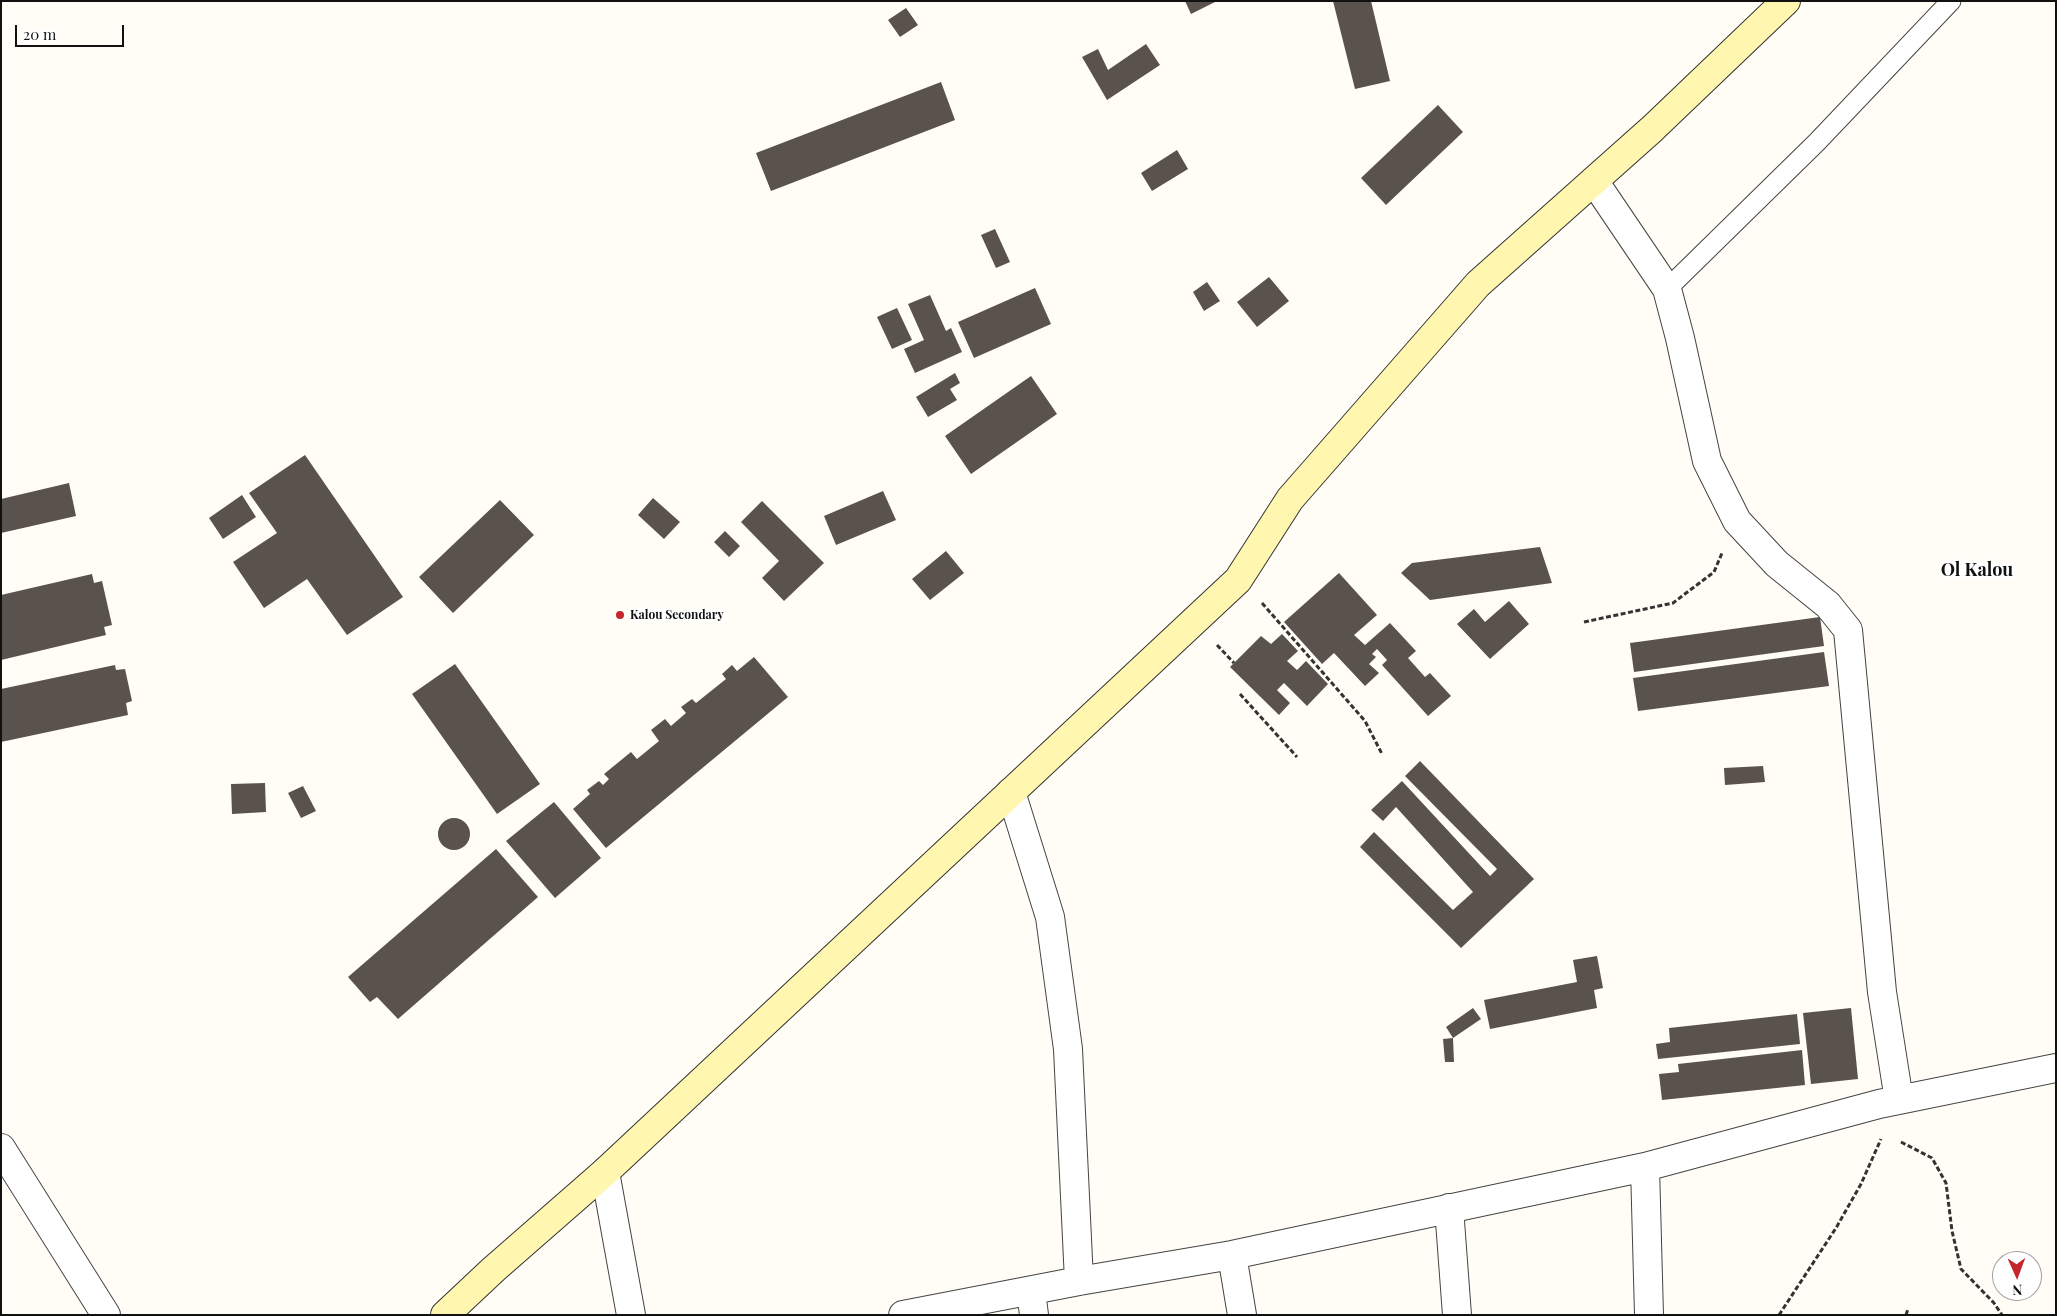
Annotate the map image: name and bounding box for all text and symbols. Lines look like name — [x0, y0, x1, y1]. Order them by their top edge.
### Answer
scale bar — [18, 15, 126, 47]
text: 20 m — [23, 24, 56, 44]
district label: Ol Kalou — [1941, 559, 2013, 581]
place label: Kalou Secondary — [630, 608, 724, 622]
marker: Kalou Secondary — [614, 609, 626, 621]
north arrow — [1992, 1251, 2042, 1301]
text: N — [2012, 1281, 2023, 1300]

